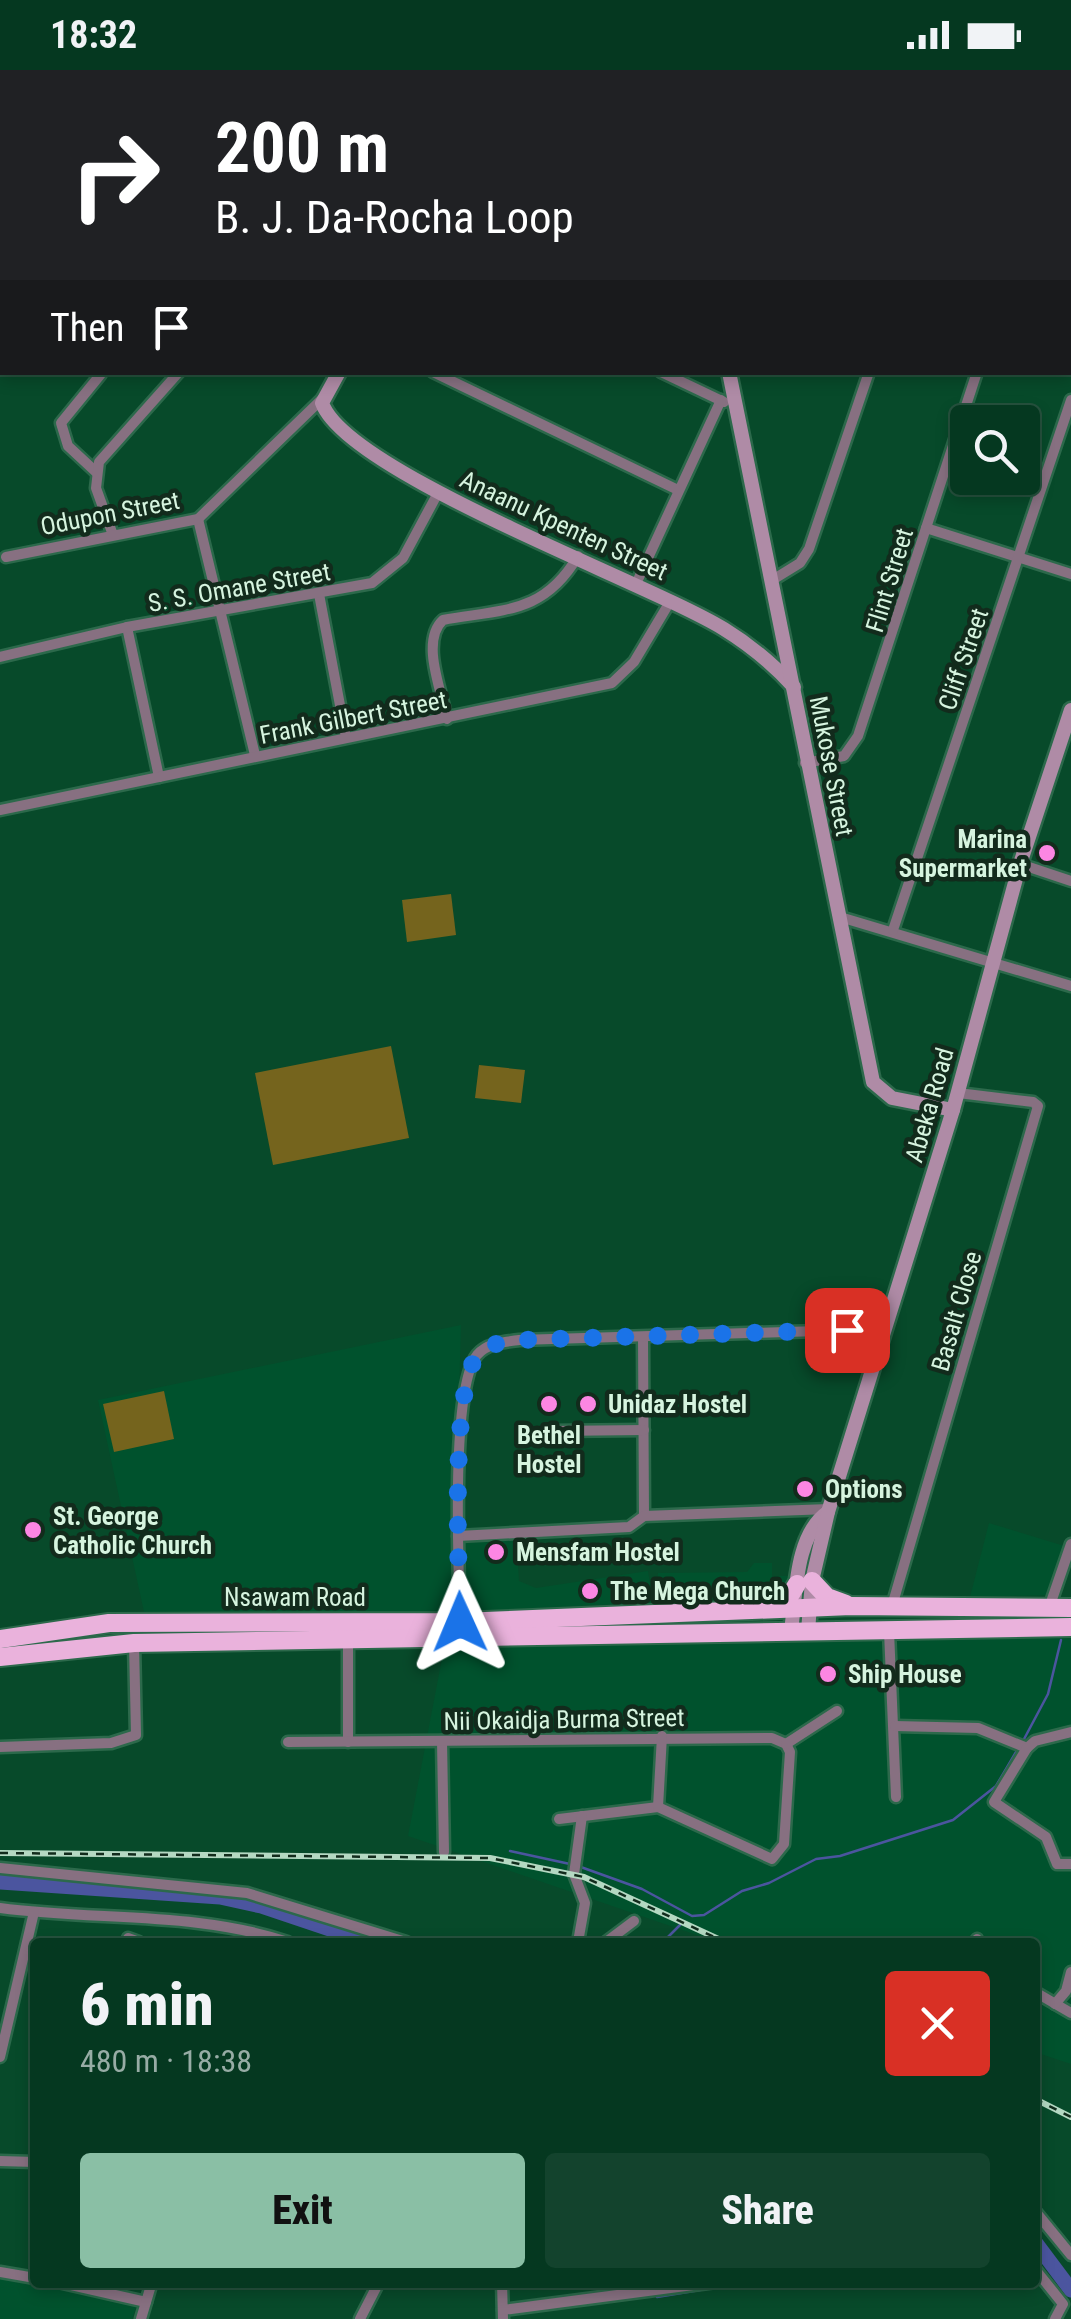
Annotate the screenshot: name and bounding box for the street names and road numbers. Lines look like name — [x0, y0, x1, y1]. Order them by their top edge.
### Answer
street label: Anaanu Kpenten Street — [455, 465, 672, 586]
street label: Odupon Street — [38, 486, 182, 541]
street label: Flint Street — [860, 525, 919, 636]
street label: S. S. Omane Street — [146, 557, 332, 618]
street label: Cliff Street — [933, 604, 994, 714]
street label: Frank Gilbert Street — [257, 685, 449, 750]
street label: Mukose Street — [804, 694, 859, 839]
street label: Abeka Road — [899, 1045, 960, 1166]
street label: Basalt Close — [926, 1248, 987, 1374]
street label: Nsawam Road — [224, 1583, 366, 1612]
street label: Nii Okaidja Burma Street — [443, 1703, 685, 1736]

